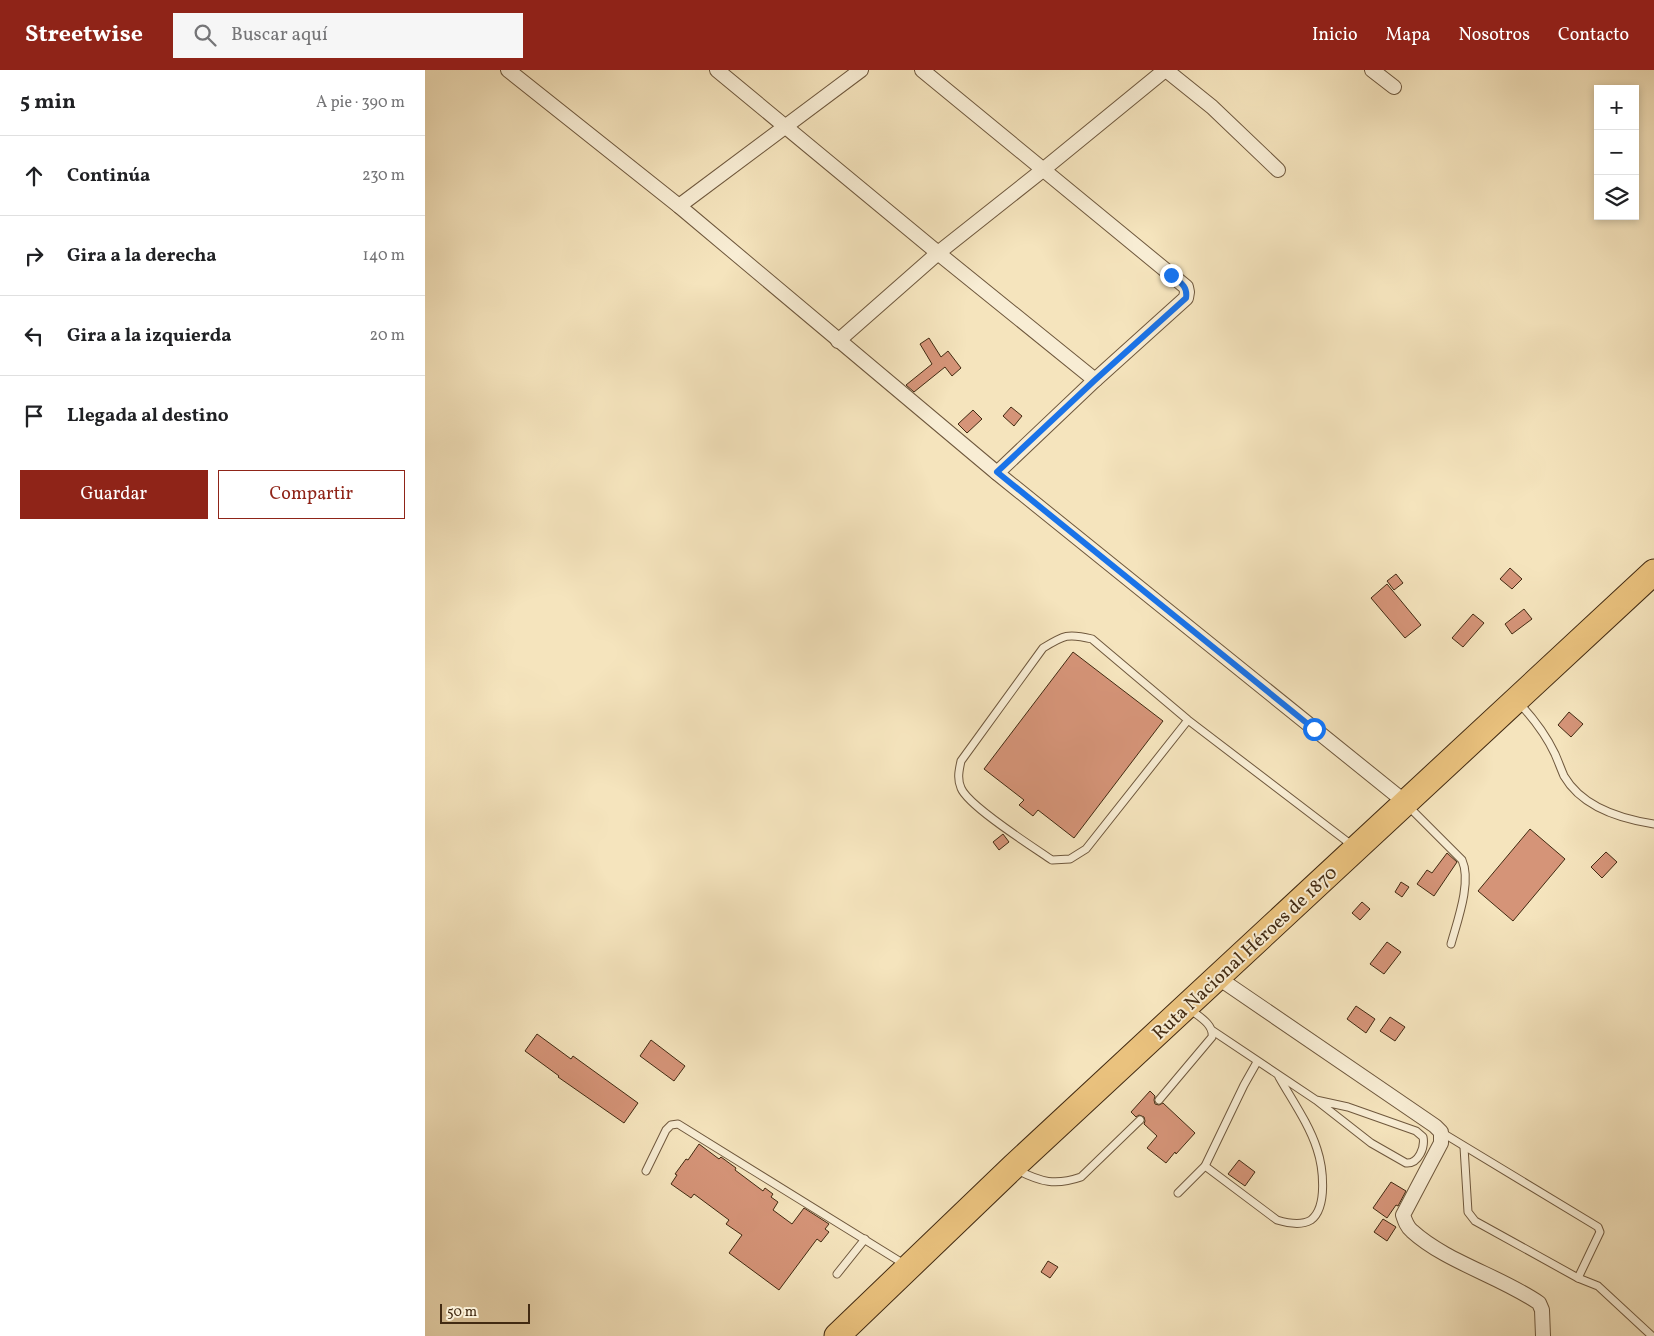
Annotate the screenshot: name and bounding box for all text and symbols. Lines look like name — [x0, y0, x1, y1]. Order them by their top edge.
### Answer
search box — [173, 13, 523, 58]
text: Streetwise — [25, 18, 143, 52]
icon: search — [191, 21, 219, 49]
text: Buscar aquí — [231, 22, 328, 48]
text: Inicio — [1312, 23, 1358, 48]
text: Mapa — [1386, 23, 1431, 48]
text: Nosotros — [1459, 23, 1530, 48]
text: Contacto — [1558, 23, 1629, 48]
map controls — [1594, 85, 1639, 220]
button: + — [1594, 85, 1639, 130]
text: 5 min — [20, 88, 76, 117]
text: A pie · 390 m — [316, 92, 405, 114]
button: − — [1594, 130, 1639, 175]
icon: ahead — [20, 162, 48, 190]
text: Continúa — [67, 163, 150, 189]
text: 230 m — [362, 165, 405, 187]
button: layers — [1594, 175, 1639, 220]
icon: right — [20, 242, 48, 270]
text: Gira a la derecha — [67, 243, 217, 269]
text: 140 m — [363, 245, 405, 267]
route end — [1160, 264, 1183, 287]
icon: left — [20, 322, 48, 350]
text: Gira a la izquierda — [67, 323, 232, 349]
text: 20 m — [370, 325, 405, 347]
icon: arrive — [20, 402, 48, 430]
text: Llegada al destino — [67, 403, 229, 429]
button: Guardar — [20, 470, 208, 519]
button: Compartir — [218, 470, 405, 519]
route start — [1303, 718, 1326, 741]
street label: Ruta Nacional Héroes de 1870 — [1147, 861, 1344, 1046]
scale bar — [440, 1301, 530, 1324]
text: 50 m — [447, 1303, 477, 1322]

